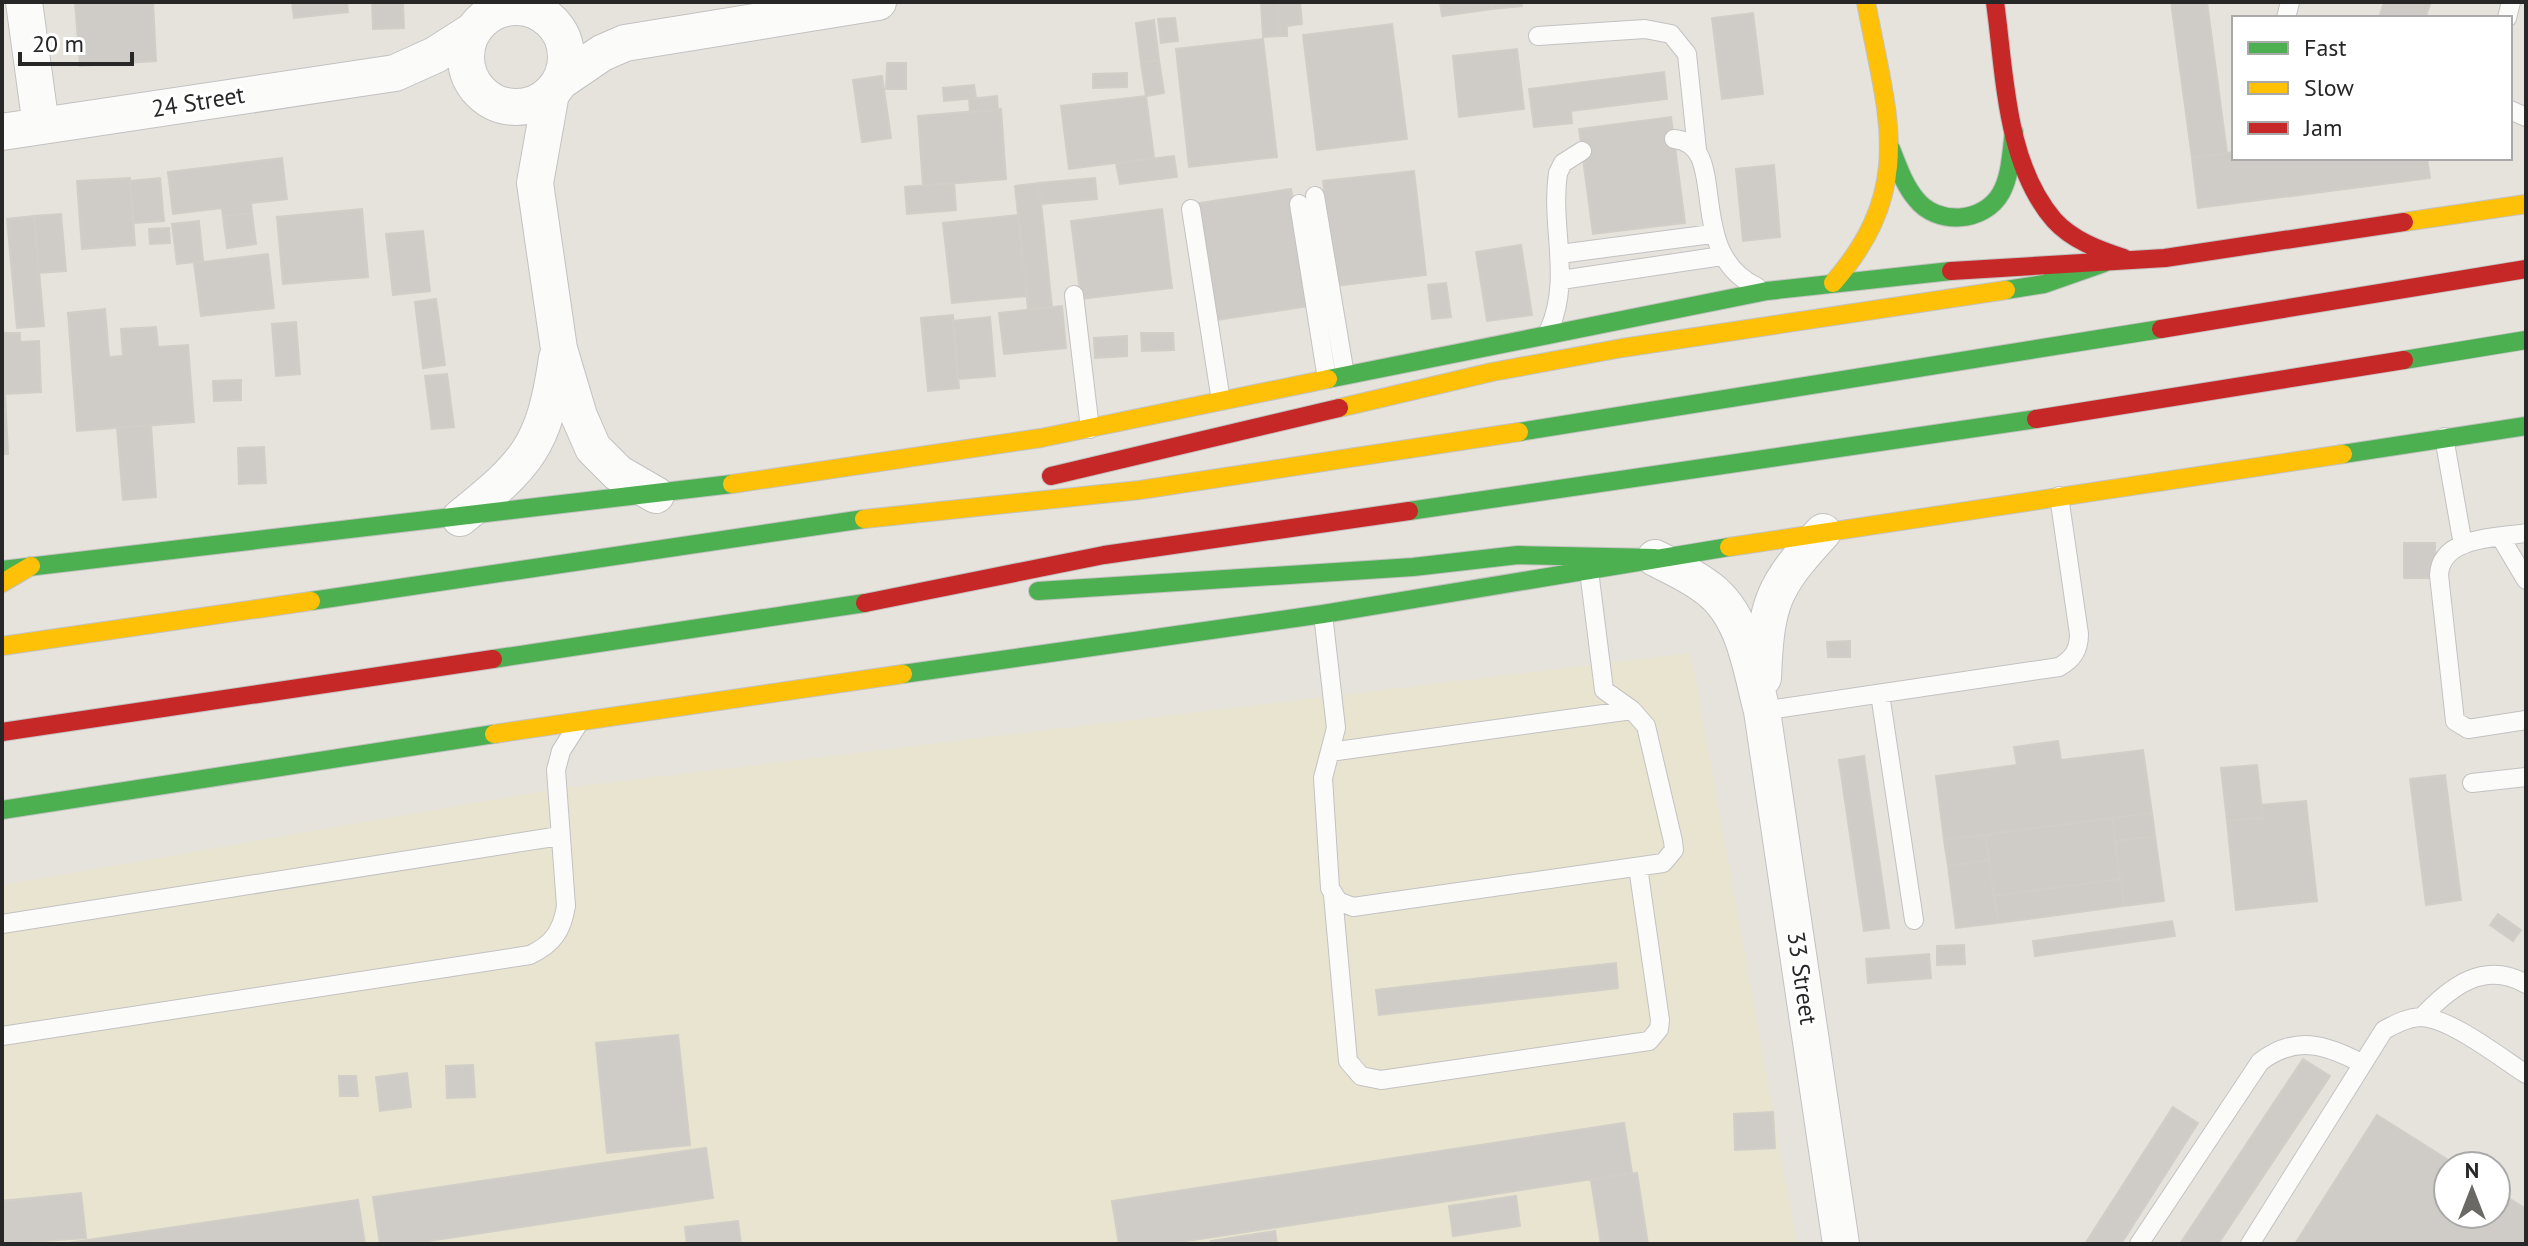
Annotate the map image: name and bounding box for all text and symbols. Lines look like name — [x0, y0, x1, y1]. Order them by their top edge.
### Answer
scale bar — [20, 16, 132, 66]
legend — [2232, 16, 2512, 160]
text: 20 m — [32, 28, 84, 59]
text: Fast — [2304, 32, 2347, 63]
text: Slow — [2304, 72, 2354, 103]
street label: 24 Street — [149, 79, 247, 124]
text: Jam — [2303, 112, 2342, 143]
street label: 33 Street — [1781, 929, 1824, 1027]
north arrow — [2432, 1150, 2512, 1230]
text: N — [2465, 1156, 2479, 1184]

